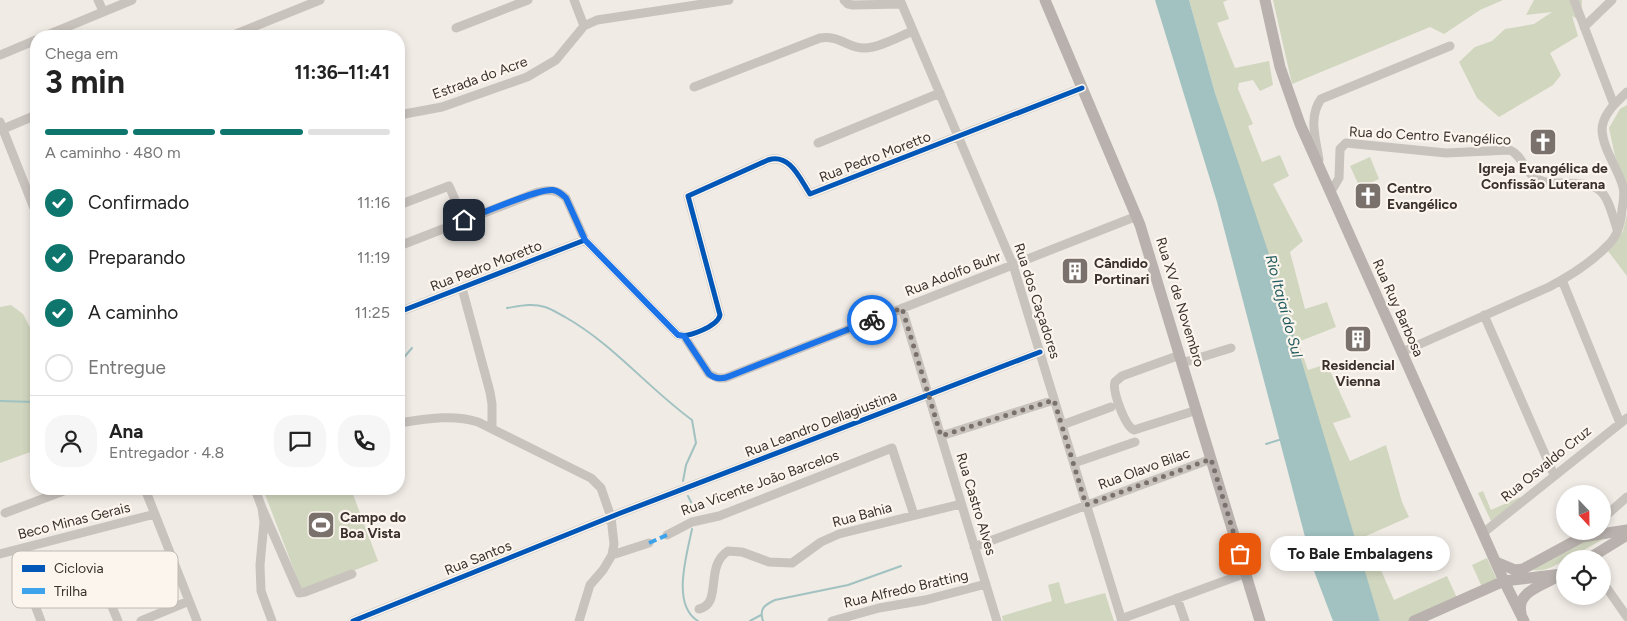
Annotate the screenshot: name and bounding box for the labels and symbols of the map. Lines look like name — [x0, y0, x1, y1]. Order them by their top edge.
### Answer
street label: Estrada do Acre — [430, 53, 530, 103]
street label: Rua do Centro Evangélico — [1348, 123, 1512, 149]
church icon: Igreja Evangélica de Confissão Luterana — [1528, 127, 1558, 157]
street label: Rua Pedro Moretto — [817, 128, 933, 186]
place label: Igreja Evangélica de Confissão Luterana — [1478, 160, 1608, 193]
place label: Centro Evangélico — [1387, 180, 1457, 213]
church icon: Centro Evangélico — [1353, 181, 1383, 211]
pin — [443, 199, 485, 241]
street label: Rua XV de Novembro — [1152, 235, 1208, 369]
street label: Rua Pedro Moretto — [428, 237, 544, 295]
street label: Rua dos Caçadores — [1010, 241, 1064, 361]
street label: Rua Adolfo Buhr — [903, 248, 1004, 300]
water label: Rio Itajaí do Sul — [1262, 253, 1307, 360]
place label: Cândido Portinari — [1094, 255, 1149, 288]
building icon: Cândido Portinari — [1060, 256, 1090, 286]
street label: Rua Ruy Barbosa — [1369, 257, 1427, 359]
courier — [847, 295, 897, 345]
building icon: Residencial Vienna — [1343, 324, 1373, 354]
place label: Residencial Vienna — [1321, 357, 1395, 390]
street label: Rua Leandro Dellagiustina — [743, 387, 899, 461]
street label: Rua Osvaldo Cruz — [1497, 422, 1595, 506]
street label: Rua Olavo Bilac — [1096, 444, 1193, 493]
street label: Rua Vicente João Barcelos — [679, 446, 841, 520]
street label: Rua Castro Alves — [952, 451, 1000, 557]
north arrow — [1556, 485, 1611, 540]
street label: Beco Minas Gerais — [16, 499, 132, 543]
street label: Rua Bahia — [830, 499, 894, 531]
place label: Campo do Boa Vista — [340, 509, 406, 542]
sports icon: Campo do Boa Vista — [306, 510, 336, 540]
pin — [1219, 533, 1261, 575]
callout: To Bale Embalagens — [1270, 536, 1450, 572]
street label: Rua Santos — [442, 537, 514, 579]
legend — [12, 551, 178, 608]
text: Ciclovia — [54, 560, 104, 577]
street label: Rua Alfredo Bratting — [842, 566, 970, 612]
text: Trilha — [54, 583, 87, 600]

